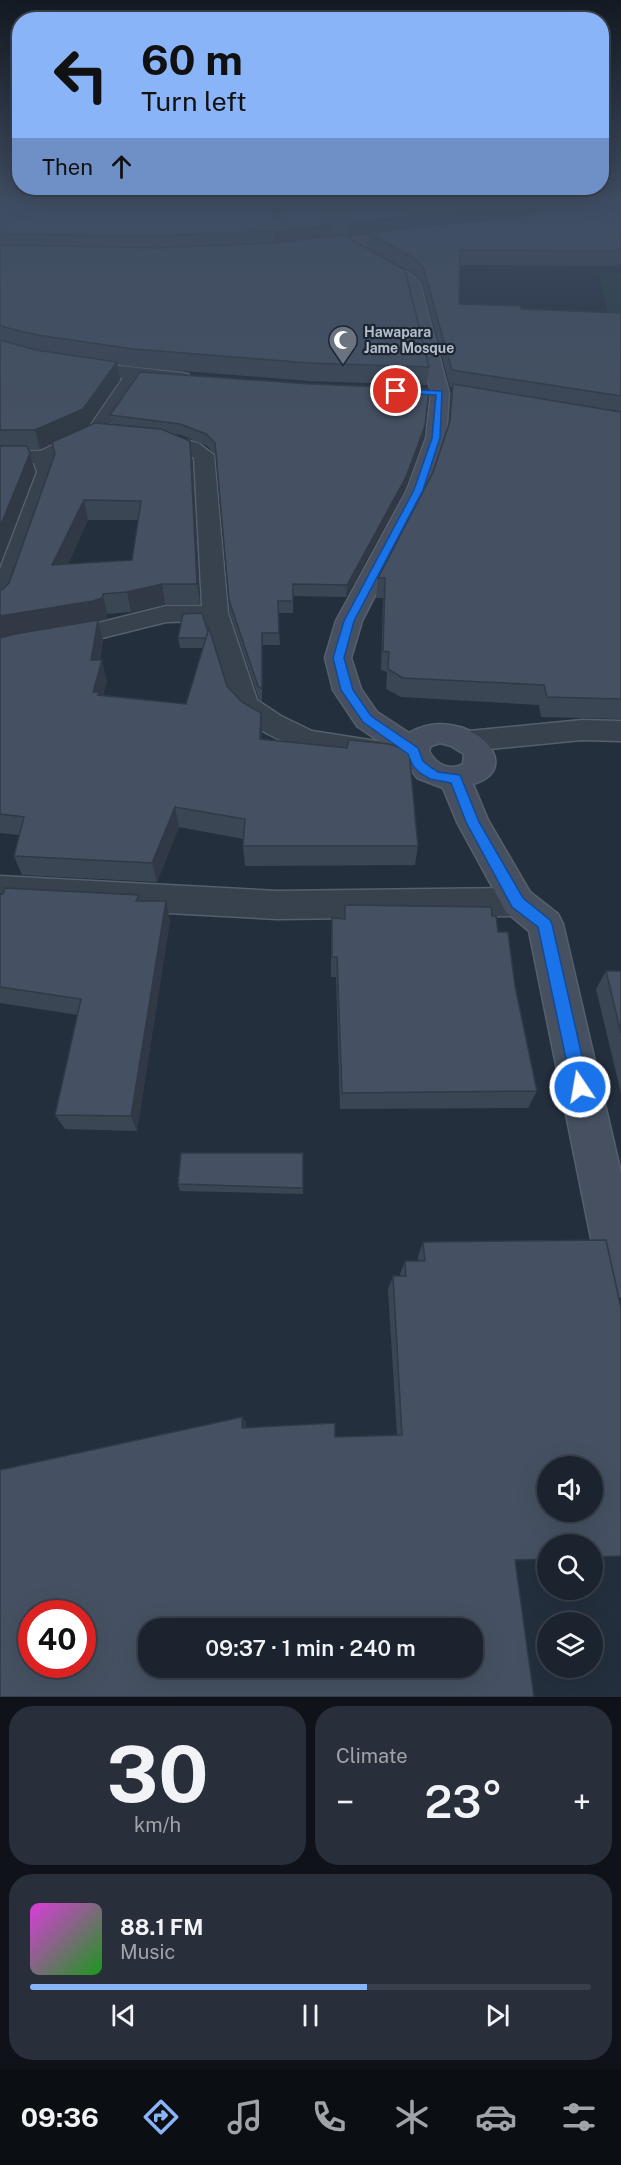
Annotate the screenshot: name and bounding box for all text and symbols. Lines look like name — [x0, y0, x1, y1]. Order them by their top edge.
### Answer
text: 60 m — [141, 35, 243, 84]
icon: left — [42, 36, 120, 114]
text: Turn left — [141, 85, 247, 117]
icon: ahead — [105, 150, 138, 183]
text: Then — [42, 154, 93, 180]
mosque icon: Hawapara Jame Mosque — [327, 324, 359, 366]
place label: Hawapara Jame Mosque — [364, 324, 454, 356]
pin — [370, 365, 421, 416]
icon: arrive — [379, 374, 412, 407]
position arrow — [548, 1055, 612, 1119]
map controls — [537, 1456, 603, 1678]
button: sound — [537, 1456, 603, 1522]
button: search — [537, 1534, 603, 1600]
speed limit sign: 40 — [18, 1600, 96, 1678]
button: layers — [537, 1612, 603, 1678]
text: 09:37 · 1 min · 240 m — [205, 1635, 416, 1661]
text: 30 — [107, 1728, 208, 1820]
text: Climate — [336, 1744, 408, 1768]
text: 23° — [424, 1775, 503, 1828]
text: − — [336, 1783, 354, 1821]
text: + — [573, 1783, 591, 1821]
text: km/h — [134, 1813, 181, 1837]
text: 88.1 FM — [120, 1914, 203, 1940]
text: Music — [120, 1940, 175, 1964]
icon: previous — [107, 1999, 140, 2032]
icon: pause — [294, 1999, 327, 2032]
icon: next — [481, 1999, 514, 2032]
icon: directions — [140, 2096, 182, 2138]
icon: music — [224, 2096, 266, 2138]
icon: phone — [308, 2096, 350, 2138]
icon: climate — [391, 2096, 433, 2138]
icon: car — [475, 2096, 517, 2138]
icon: filters — [558, 2096, 600, 2138]
text: 09:36 — [21, 2101, 99, 2133]

